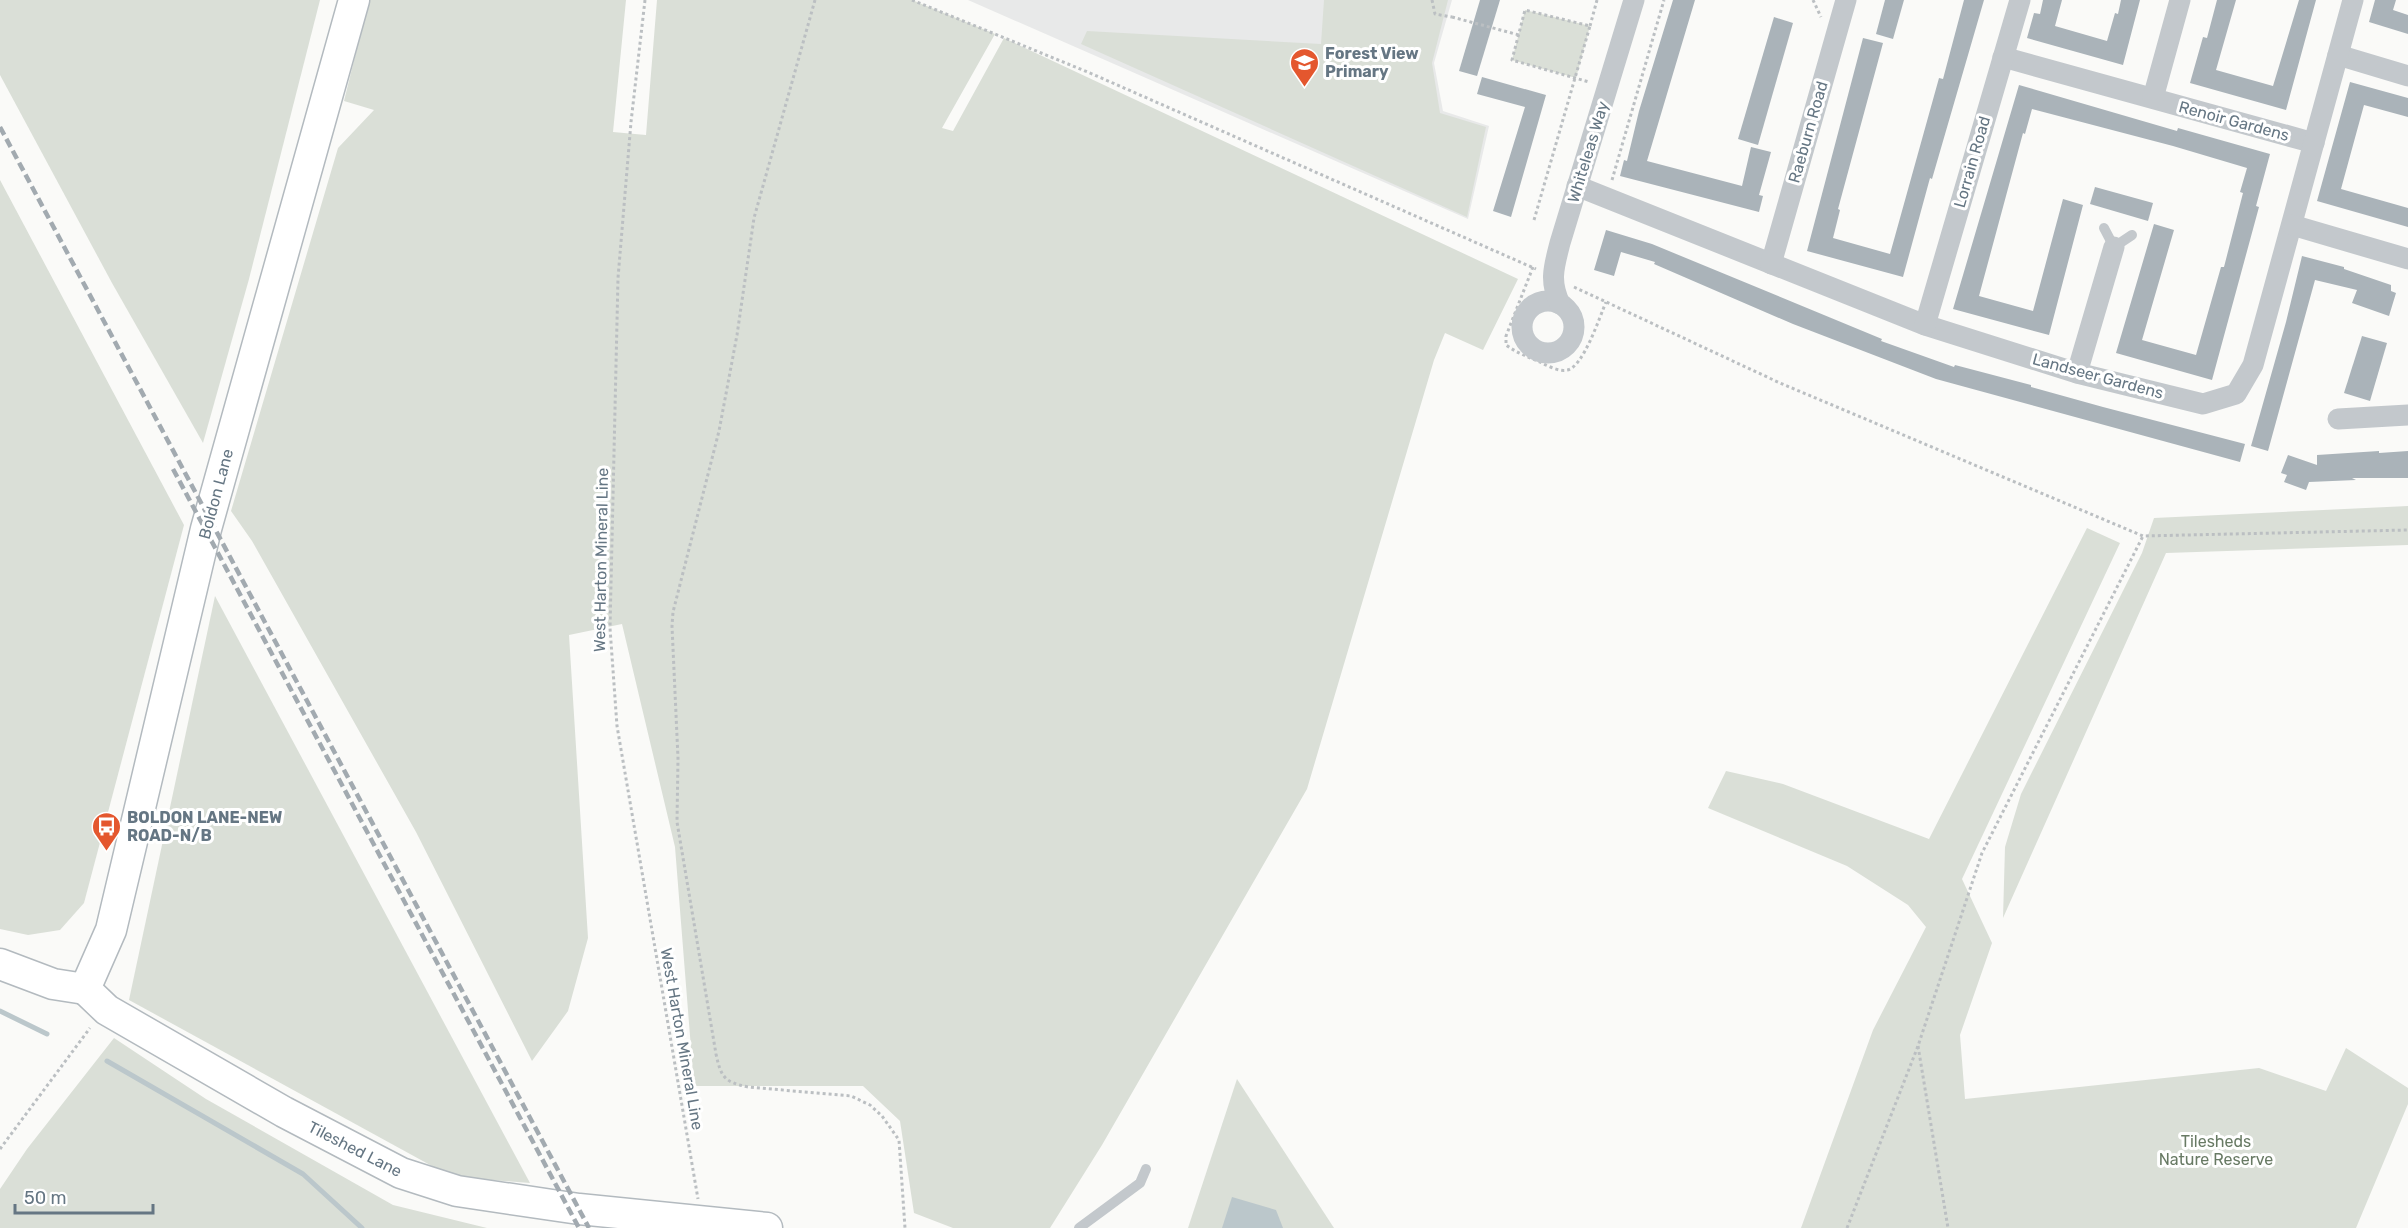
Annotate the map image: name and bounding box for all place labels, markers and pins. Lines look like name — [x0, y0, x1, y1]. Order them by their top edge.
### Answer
place label: Forest View Primary — [1325, 44, 1419, 81]
school or university icon: Forest View Primary — [1288, 46, 1320, 88]
place label: BOLDON LANE-NEW ROAD-N/B — [127, 808, 282, 845]
bus stop icon: BOLDON LANE-NEW ROAD-N/B — [90, 810, 122, 852]

